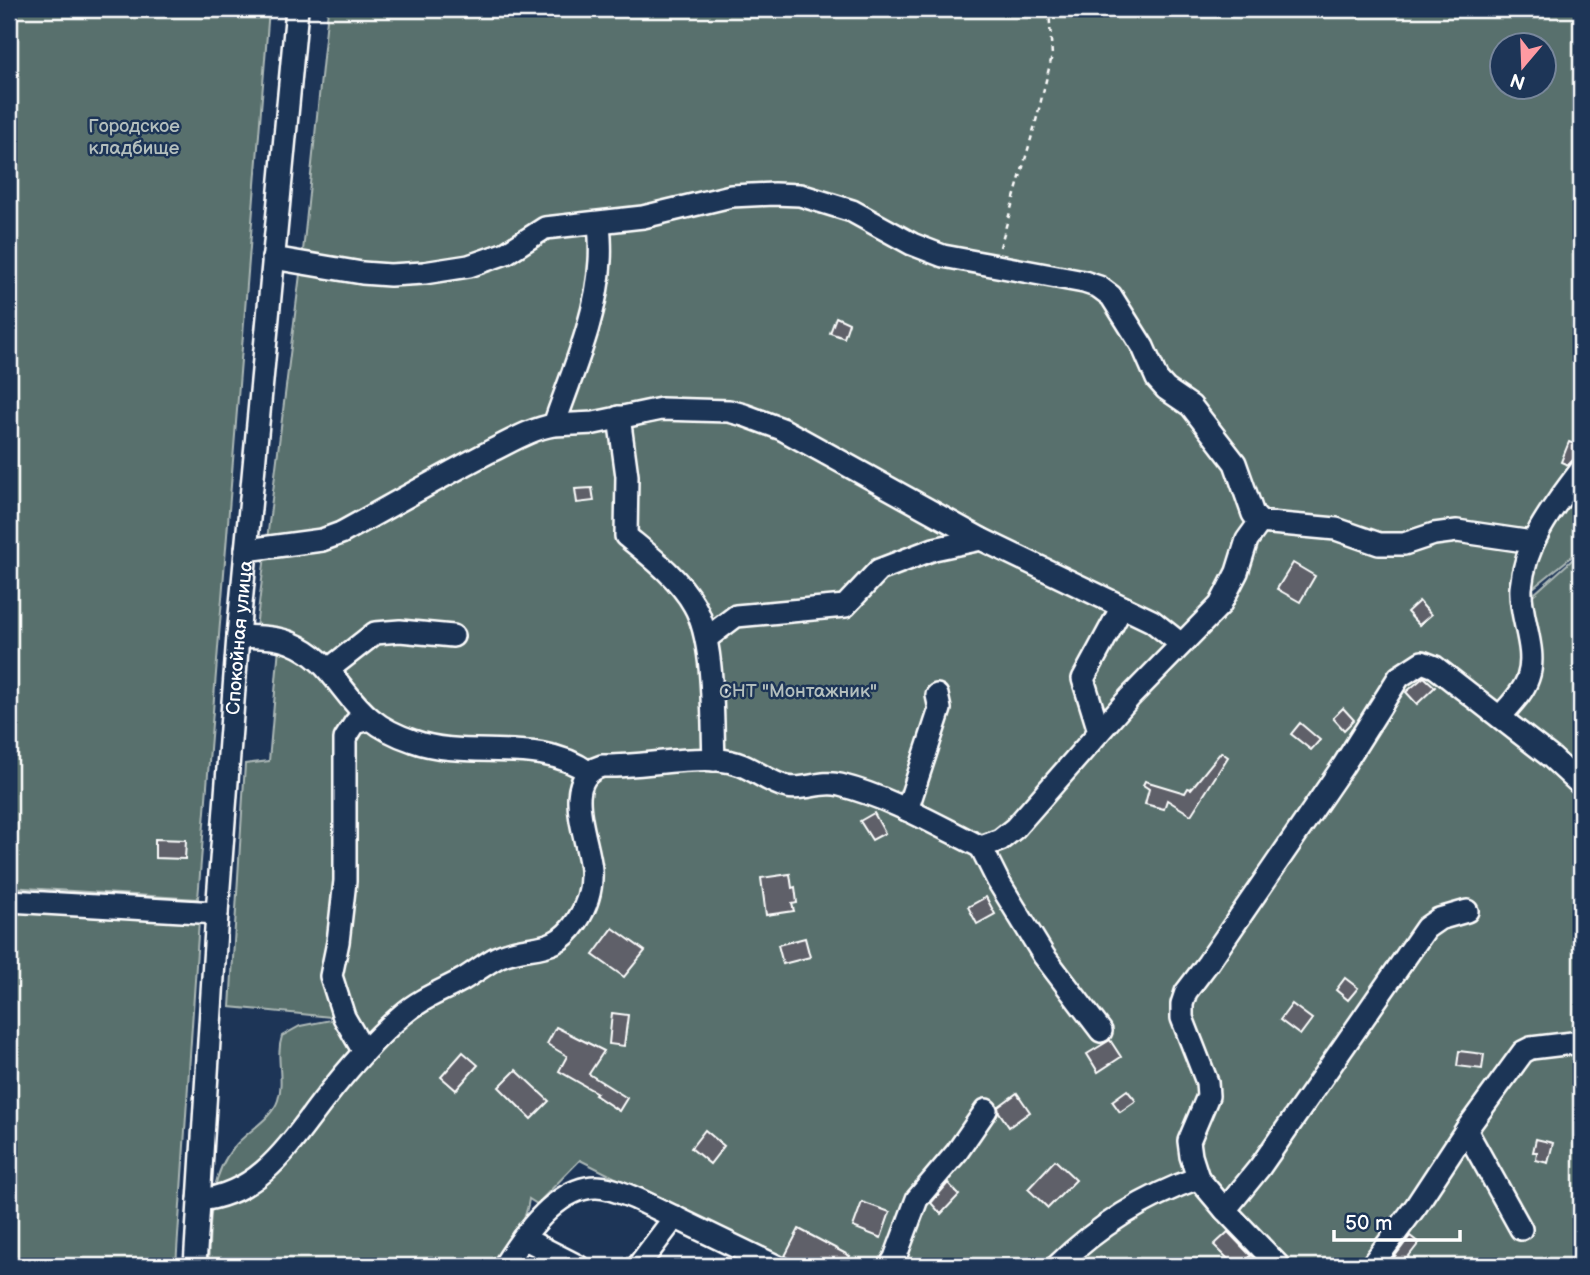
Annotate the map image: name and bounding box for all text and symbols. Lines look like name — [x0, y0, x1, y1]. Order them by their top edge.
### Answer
north arrow — [1488, 32, 1558, 102]
text: N — [1507, 67, 1528, 94]
park label: Городское кладбище — [88, 115, 180, 160]
street label: Спокойная улица — [222, 560, 258, 716]
park label: СНТ "Монтажник" — [719, 680, 877, 703]
scale bar — [1334, 1198, 1460, 1242]
text: 50 m — [1345, 1211, 1392, 1236]

